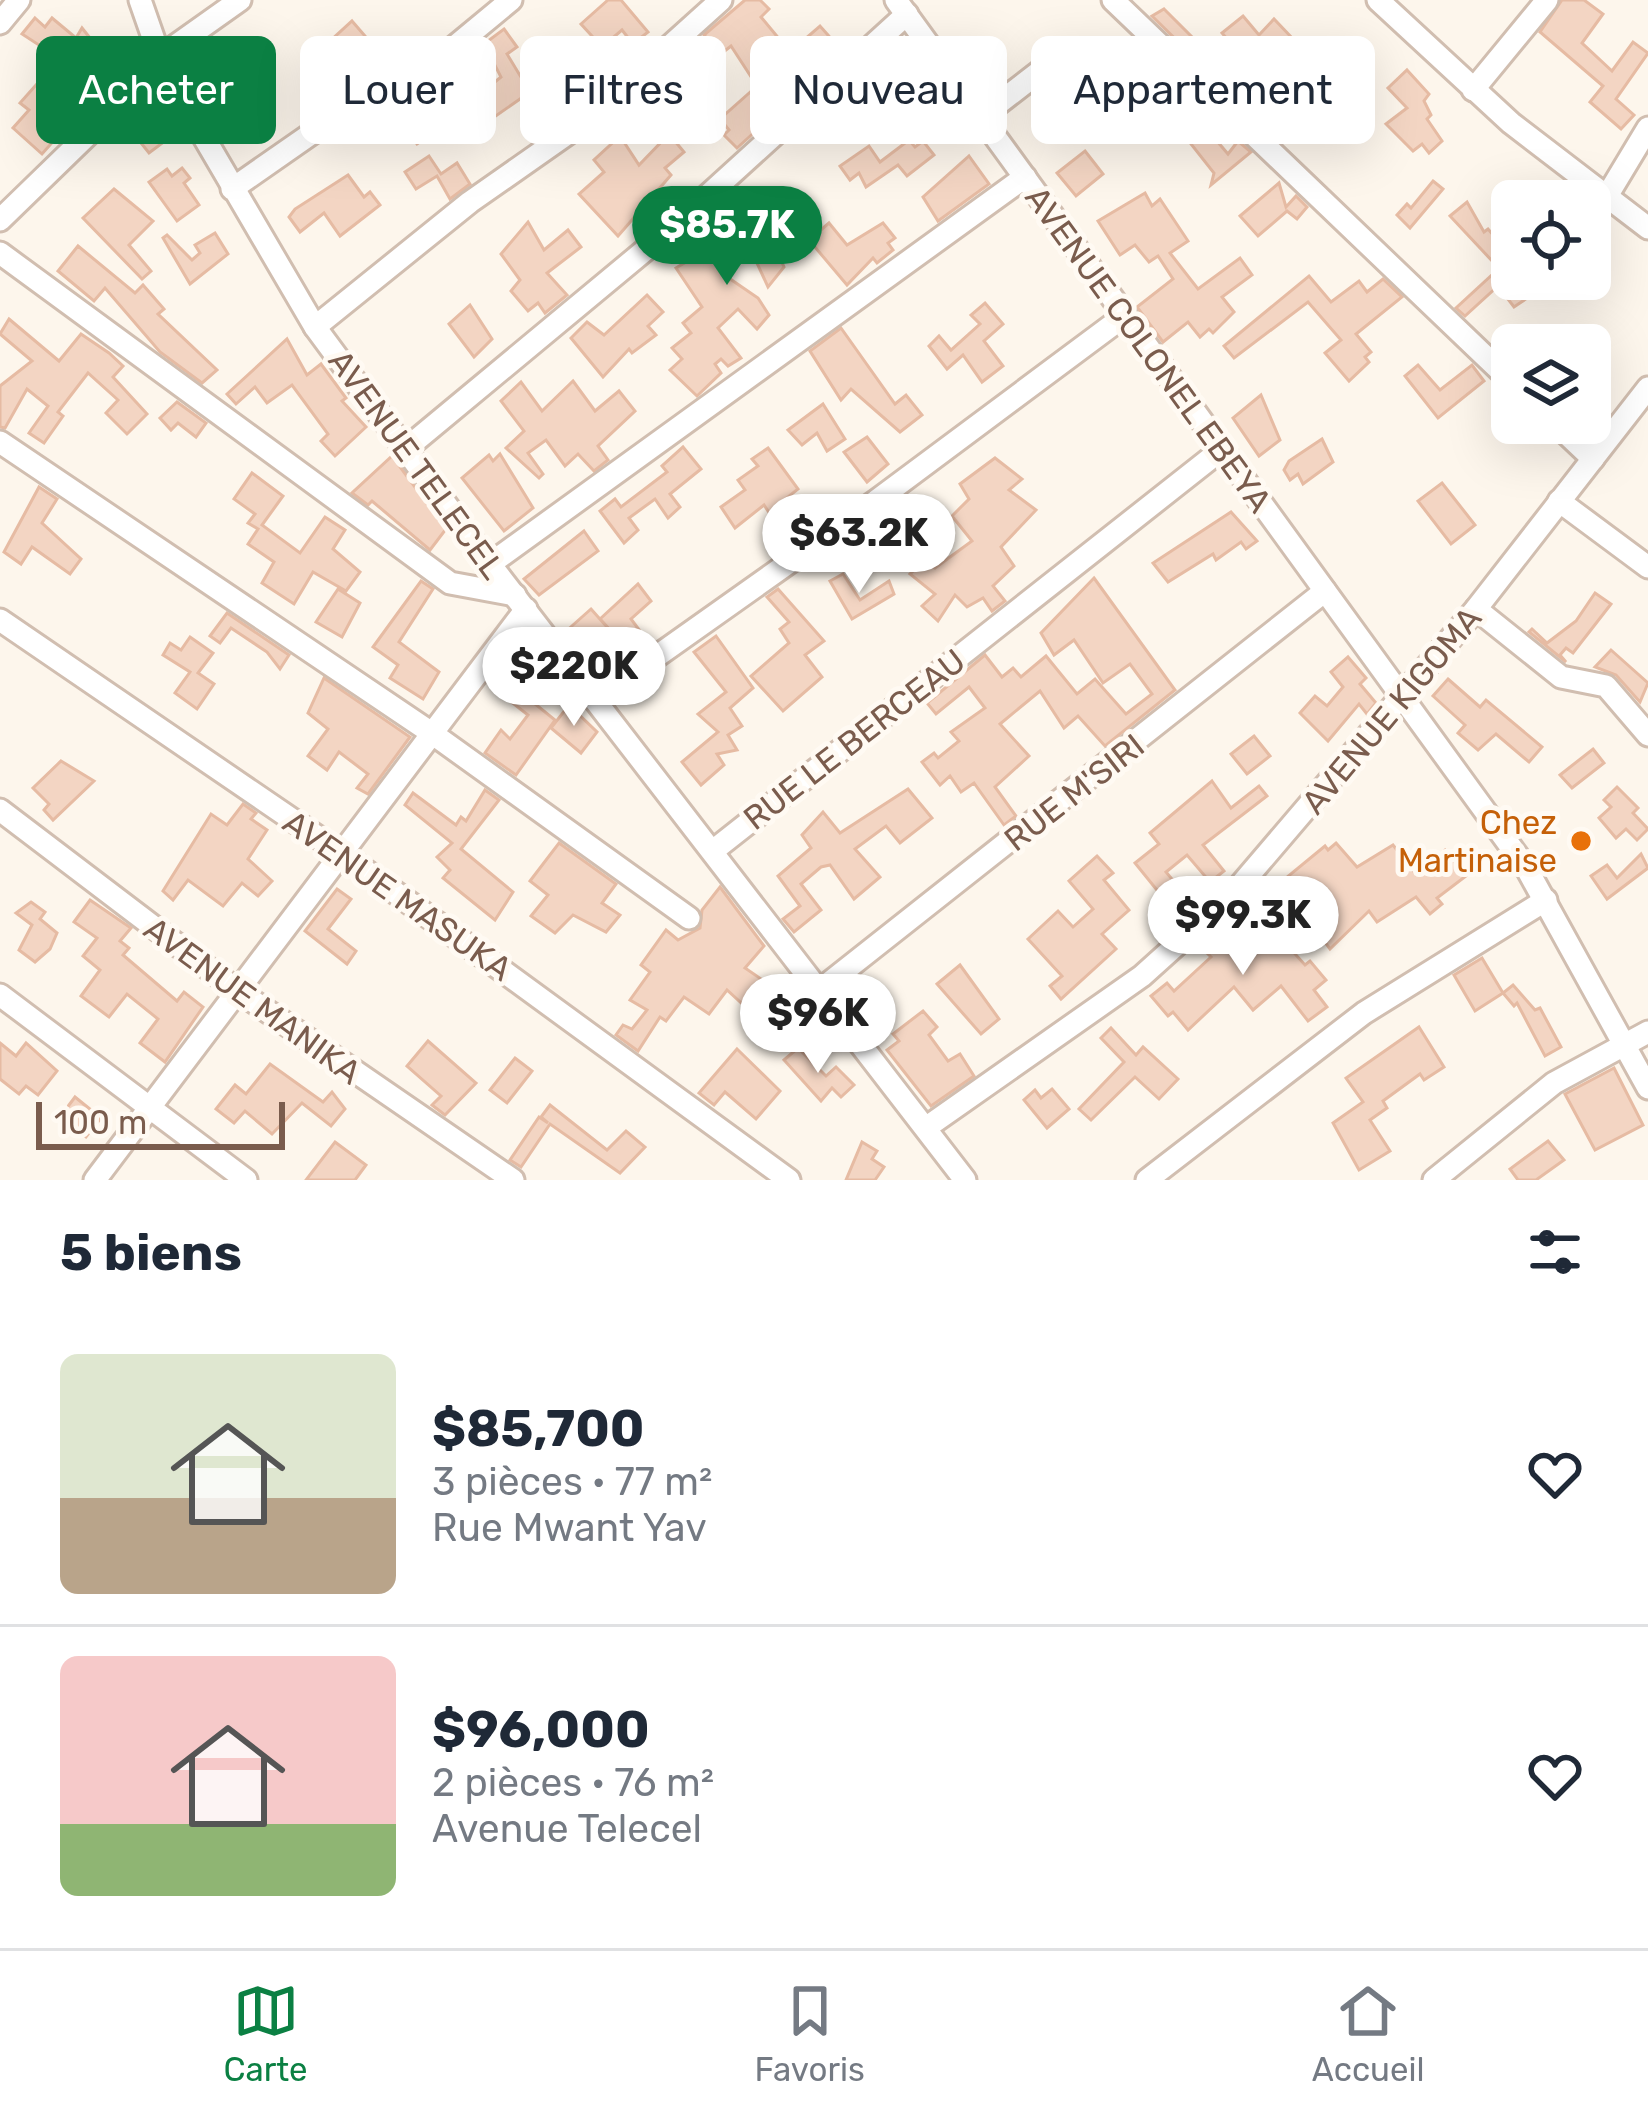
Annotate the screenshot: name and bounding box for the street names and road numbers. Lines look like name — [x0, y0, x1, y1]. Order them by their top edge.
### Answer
street label: AVENUE COLONEL EBEYA — [1017, 179, 1280, 520]
street label: AVENUE TELECEL — [320, 342, 513, 586]
street label: AVENUE KIGOMA — [1293, 599, 1489, 822]
street label: RUE LE BERCEAU — [736, 641, 973, 838]
street label: RUE M'SIRI — [997, 726, 1152, 859]
street label: AVENUE MASUKA — [276, 802, 519, 989]
street label: AVENUE MANIKA — [137, 909, 369, 1092]

